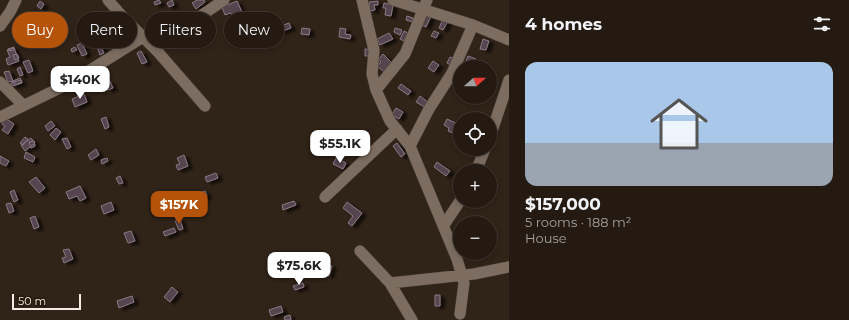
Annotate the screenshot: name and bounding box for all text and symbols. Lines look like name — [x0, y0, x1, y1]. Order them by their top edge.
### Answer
chip: Buy — [12, 12, 68, 48]
chip: Rent — [76, 12, 137, 48]
chip: Filters — [145, 12, 216, 48]
chip: New — [224, 12, 284, 48]
icon: filters — [811, 13, 833, 35]
text: 4 homes — [525, 14, 602, 34]
north arrow — [453, 60, 497, 104]
map controls — [453, 60, 497, 260]
pin: $140K — [52, 66, 108, 100]
text: $140K — [60, 71, 100, 87]
icon: home — [643, 88, 715, 160]
button: locate — [453, 112, 497, 156]
pin: $55.1K — [307, 130, 373, 164]
text: $55.1K — [319, 135, 361, 151]
button: + — [453, 164, 497, 208]
pin: $157K — [151, 191, 207, 225]
text: $157,000 — [525, 194, 601, 214]
text: $157K — [160, 196, 198, 212]
text: 5 rooms · 188 m² — [525, 214, 631, 230]
button: − — [453, 216, 497, 260]
text: House — [525, 230, 567, 246]
pin: $75.6K — [266, 252, 332, 286]
text: $75.6K — [277, 257, 321, 273]
scale bar — [12, 292, 81, 311]
text: 50 m — [18, 294, 46, 308]

